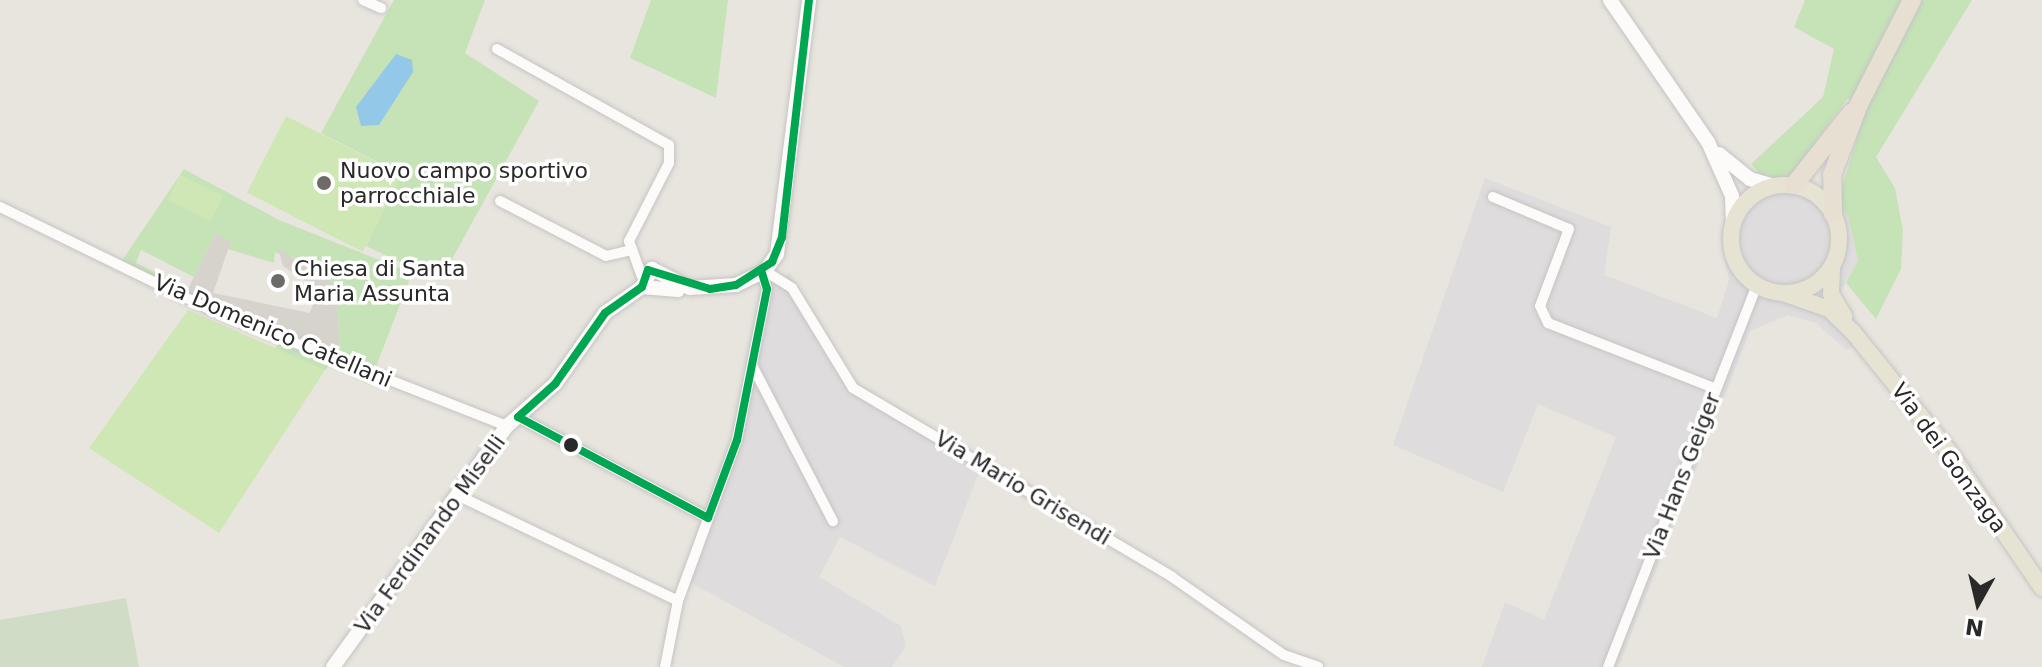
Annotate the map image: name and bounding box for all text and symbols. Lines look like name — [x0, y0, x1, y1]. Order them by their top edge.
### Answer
place label: Nuovo campo sportivo parrocchiale — [340, 157, 588, 208]
marker: Nuovo campo sportivo parrocchiale — [315, 174, 333, 192]
place label: Chiesa di Santa Maria Assunta — [294, 255, 465, 306]
street label: Via Domenico Catellani — [150, 269, 396, 393]
marker: Chiesa di Santa Maria Assunta — [269, 272, 287, 290]
street label: Via dei Gonzaga — [1886, 378, 2012, 538]
street label: Via Hans Geiger — [1638, 389, 1726, 563]
street label: Via Mario Grisendi — [930, 425, 1116, 551]
street label: Via Ferdinando Miselli — [349, 430, 511, 638]
unlabelled marker — [563, 437, 579, 453]
north arrow — [1938, 563, 2018, 643]
text: N — [1964, 614, 1985, 641]

